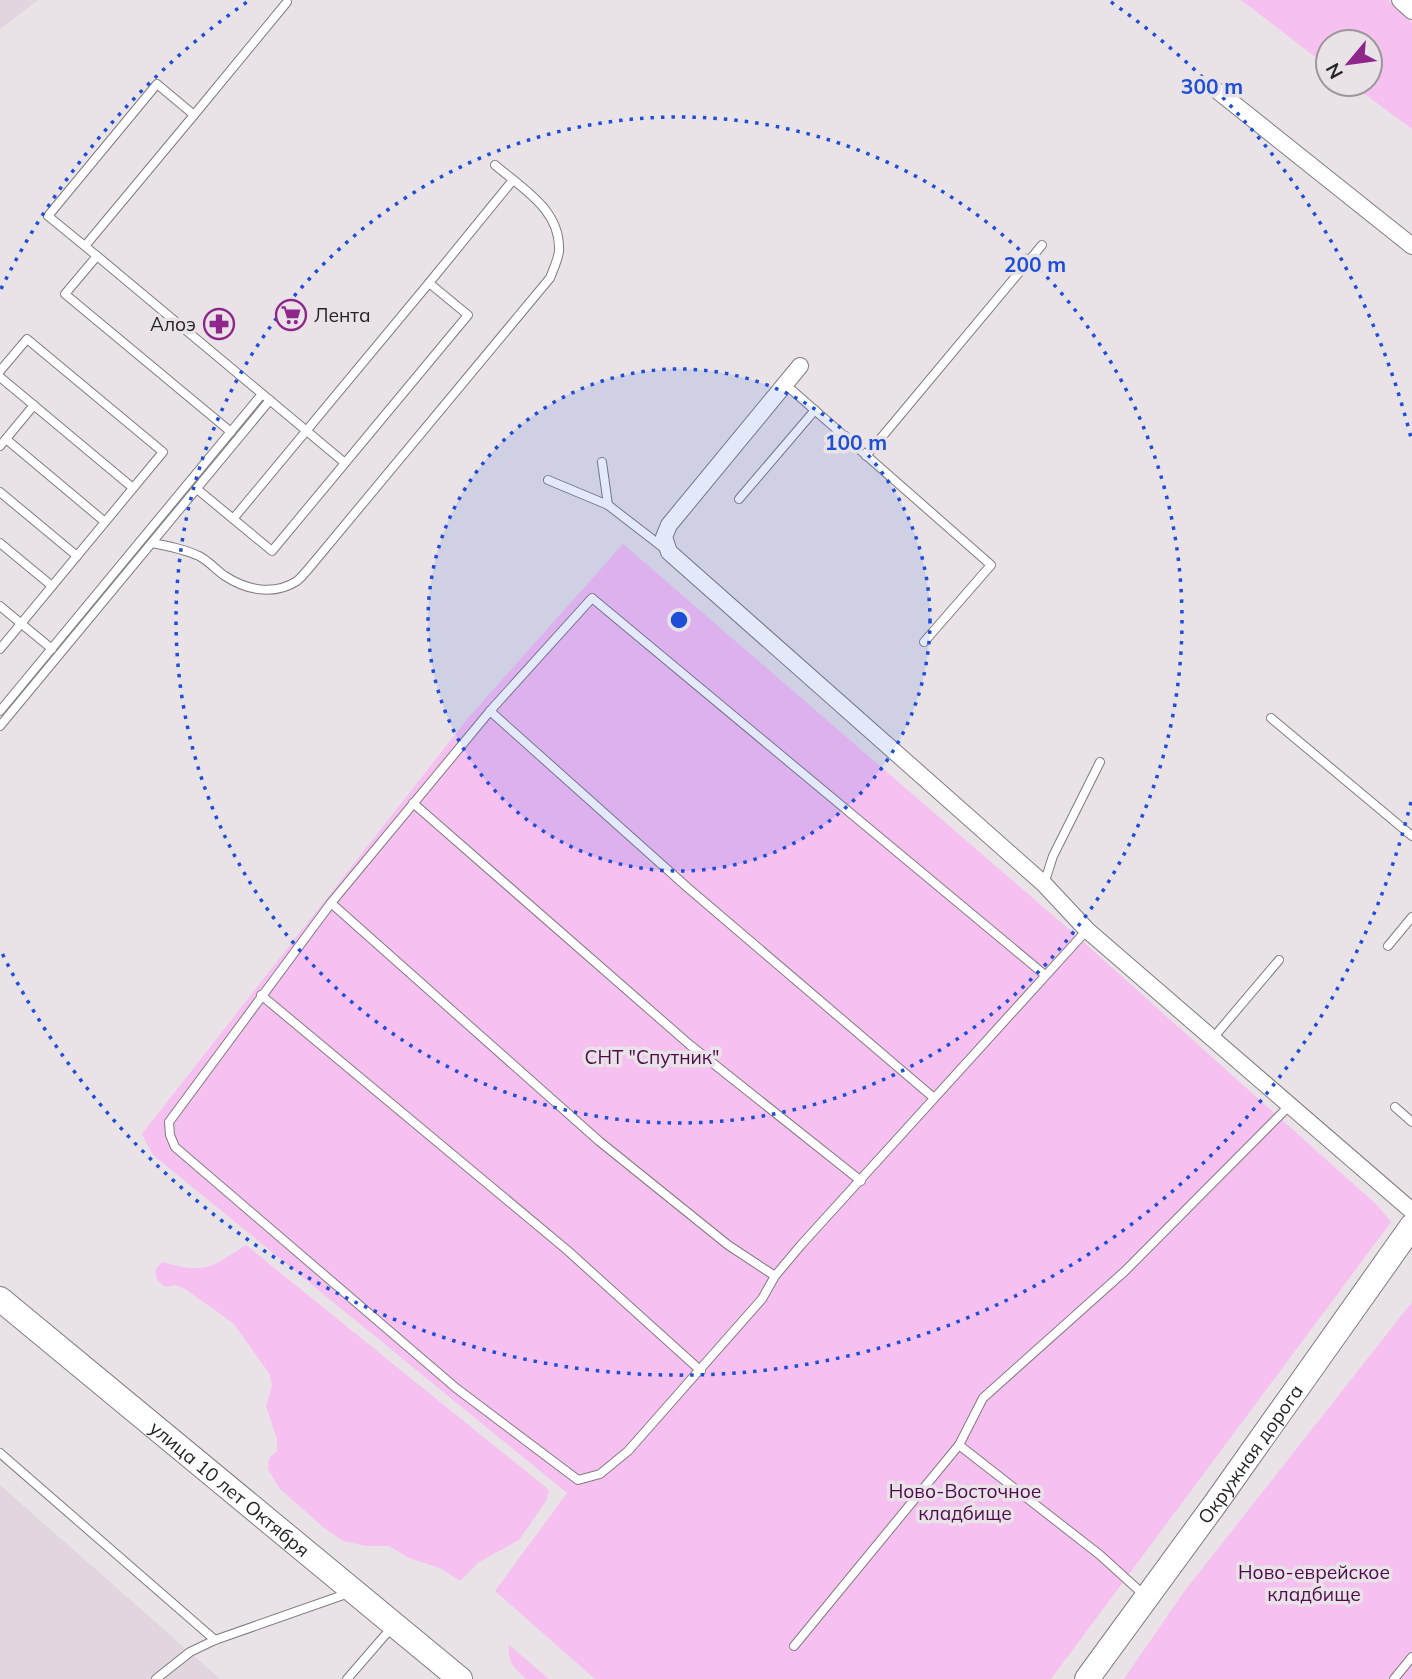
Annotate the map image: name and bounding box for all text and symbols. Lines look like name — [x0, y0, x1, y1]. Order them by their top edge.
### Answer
north arrow — [1314, 28, 1384, 98]
text: N — [1320, 59, 1348, 83]
text: 300 m — [1181, 73, 1243, 99]
text: 200 m — [1004, 251, 1066, 277]
supermarket icon: Лента — [274, 298, 308, 332]
place label: Лента — [314, 303, 371, 327]
pharmacy icon: Алоэ — [202, 307, 236, 341]
place label: Алоэ — [150, 312, 196, 336]
text: 100 m — [825, 429, 887, 455]
centre of rings — [667, 608, 691, 632]
park label: СНТ "Спутник" — [584, 1045, 720, 1069]
street label: Окружная дорога — [1193, 1380, 1308, 1529]
street label: улица 10 лет Октября — [145, 1416, 315, 1562]
park label: Ново-Восточное кладбище — [889, 1479, 1041, 1525]
park label: Ново-еврейское кладбище — [1238, 1560, 1390, 1606]

